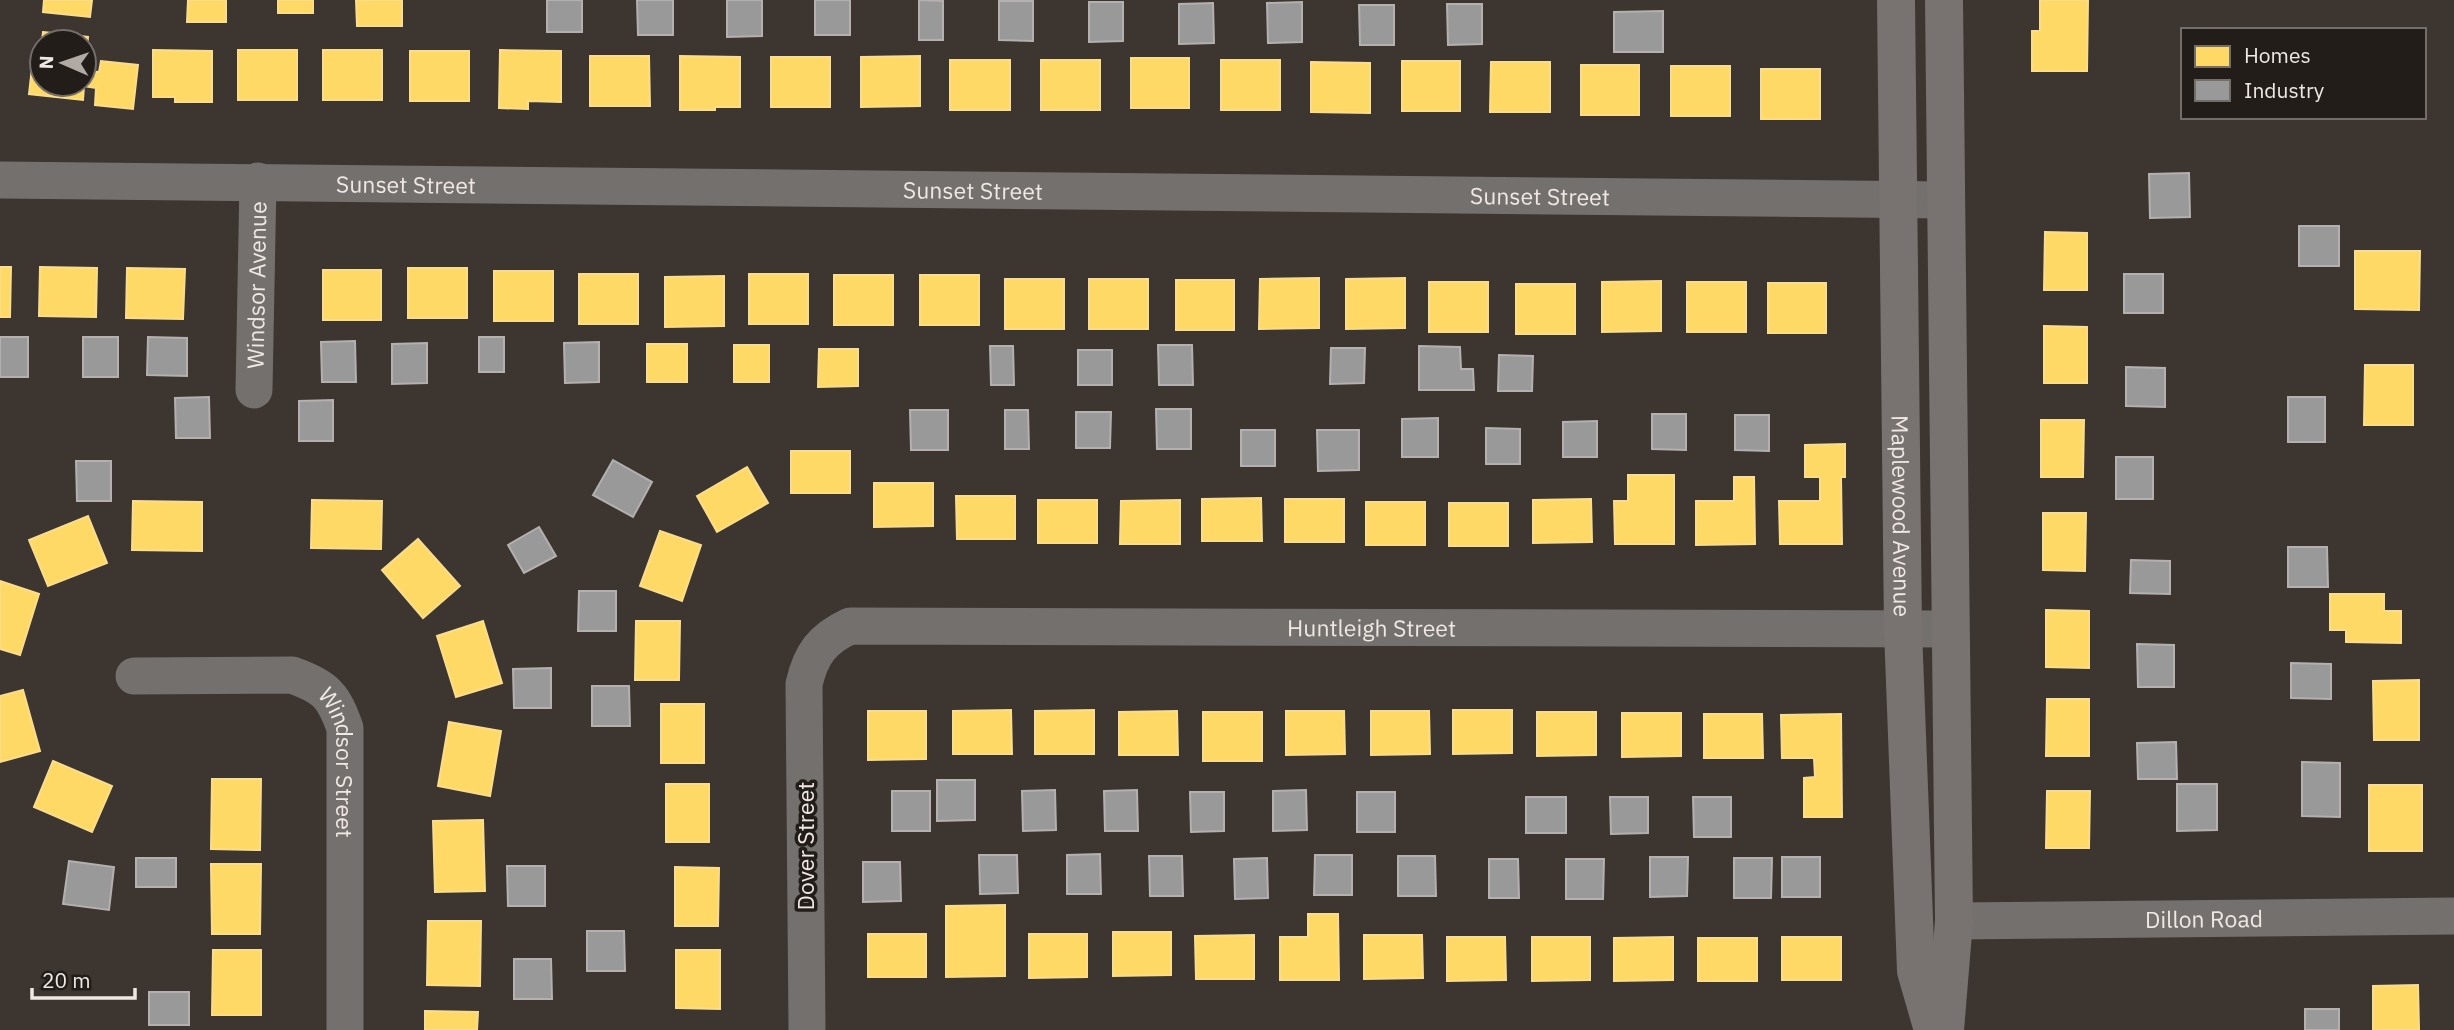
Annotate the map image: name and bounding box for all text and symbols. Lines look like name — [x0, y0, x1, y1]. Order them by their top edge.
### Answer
north arrow — [28, 28, 98, 98]
legend — [2181, 28, 2426, 119]
text: Homes — [2244, 41, 2311, 69]
text: N — [34, 55, 58, 70]
text: Industry — [2244, 76, 2325, 104]
street label: Sunset Street — [336, 168, 476, 200]
street label: Sunset Street — [903, 174, 1043, 206]
street label: Sunset Street — [1470, 180, 1610, 212]
street label: Windsor Avenue — [239, 201, 273, 369]
street label: Maplewood Avenue — [1886, 415, 1918, 617]
street label: Huntleigh Street — [1287, 612, 1456, 643]
street label: Windsor Street — [312, 681, 360, 838]
street label: Dover Street — [790, 782, 820, 910]
street label: Dillon Road — [2145, 903, 2263, 934]
scale bar — [32, 956, 135, 1000]
text: 20 m — [42, 966, 91, 994]

